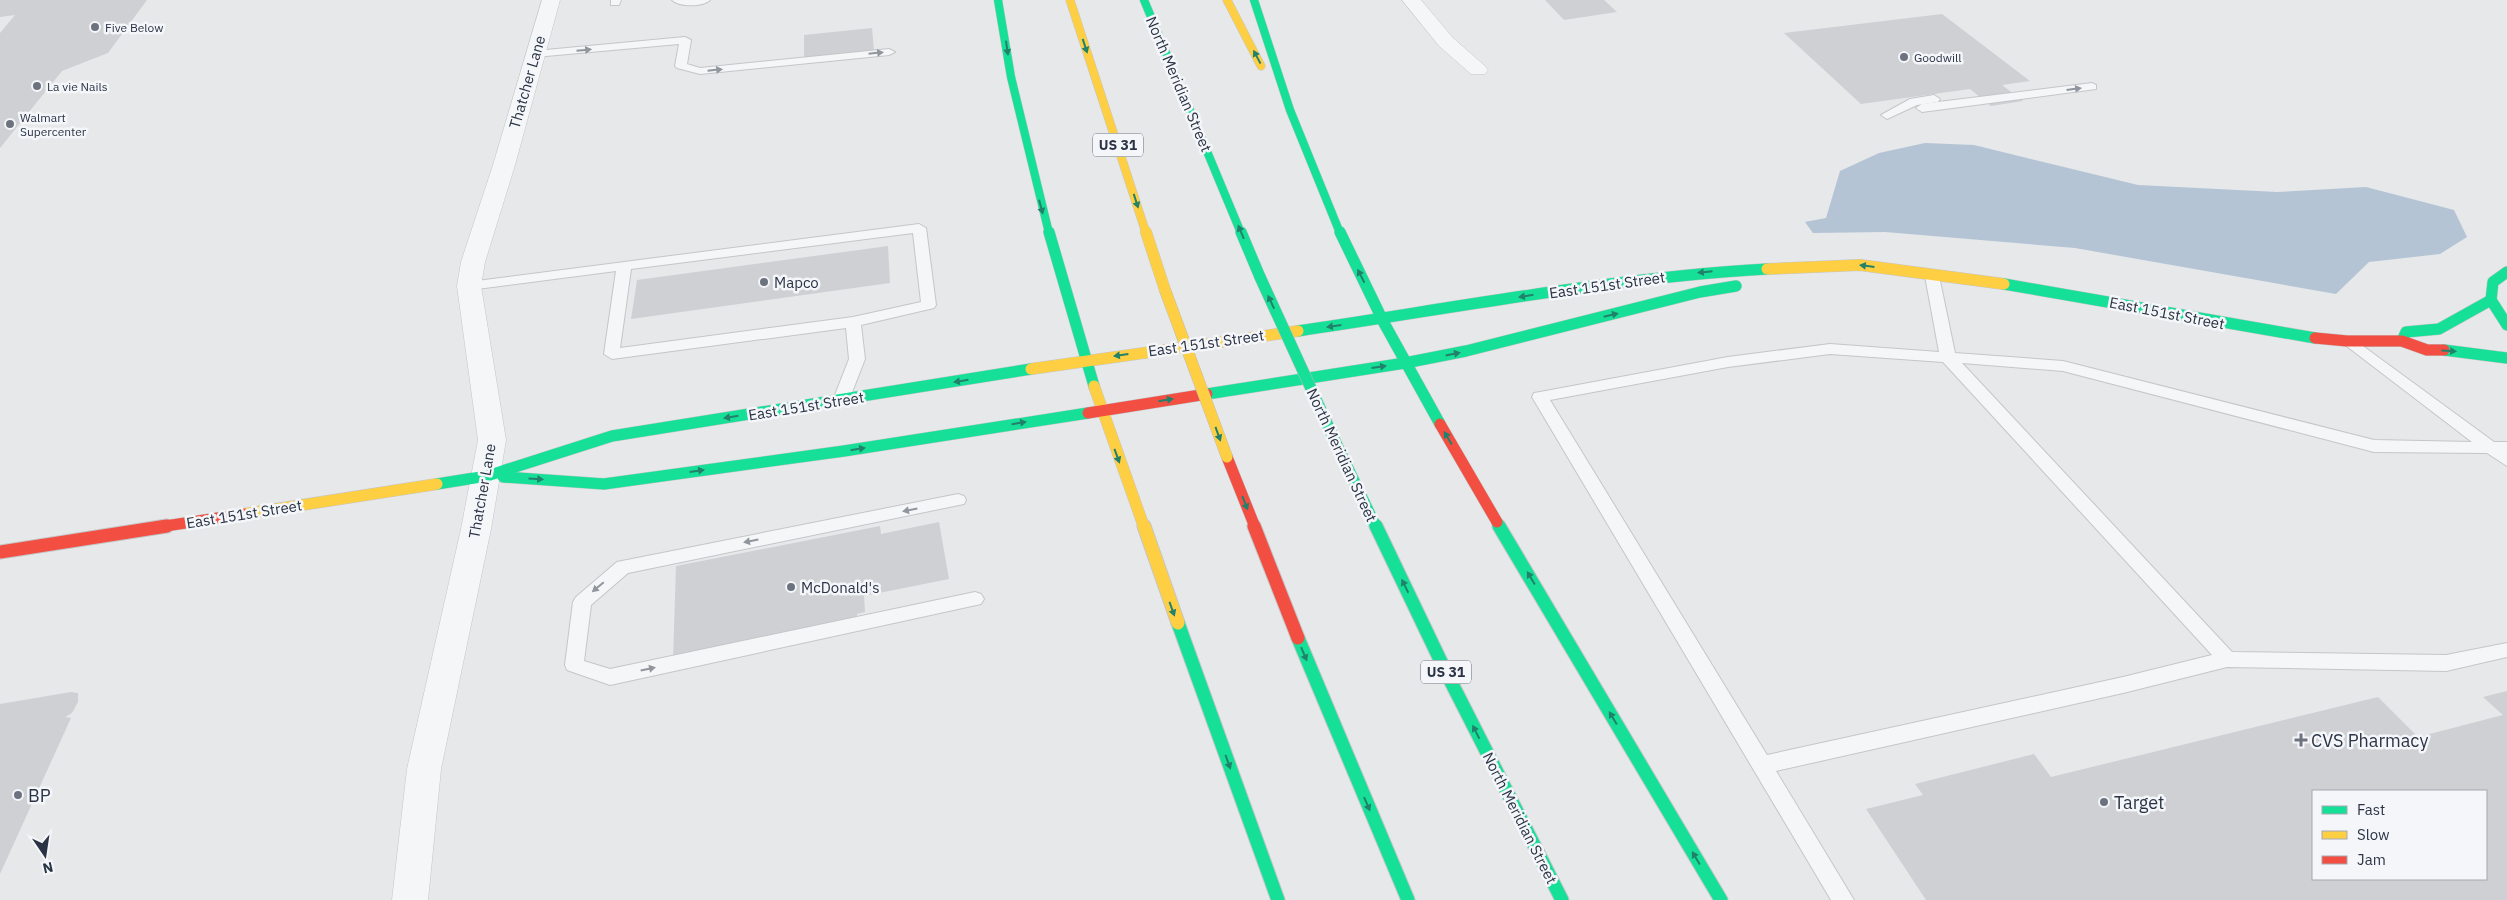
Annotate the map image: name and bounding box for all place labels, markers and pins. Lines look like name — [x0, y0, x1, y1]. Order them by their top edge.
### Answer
place label: Five Below — [105, 20, 164, 35]
marker: Five Below — [89, 21, 101, 33]
place label: Goodwill — [1914, 50, 1961, 65]
marker: Goodwill — [1898, 51, 1910, 63]
place label: La vie Nails — [47, 79, 108, 94]
marker: La vie Nails — [31, 80, 43, 92]
place label: Walmart Supercenter — [20, 110, 87, 139]
marker: Walmart Supercenter — [4, 118, 16, 130]
place label: Mapco — [774, 273, 819, 292]
marker: Mapco — [758, 276, 770, 288]
place label: McDonald's — [801, 578, 879, 597]
marker: McDonald's — [785, 581, 797, 593]
place label: CVS Pharmacy — [2311, 729, 2428, 752]
marker: CVS Pharmacy — [2295, 734, 2307, 746]
place label: BP — [28, 784, 51, 807]
marker: BP — [12, 789, 24, 801]
place label: Target — [2114, 791, 2164, 814]
marker: Target — [2098, 796, 2110, 808]

